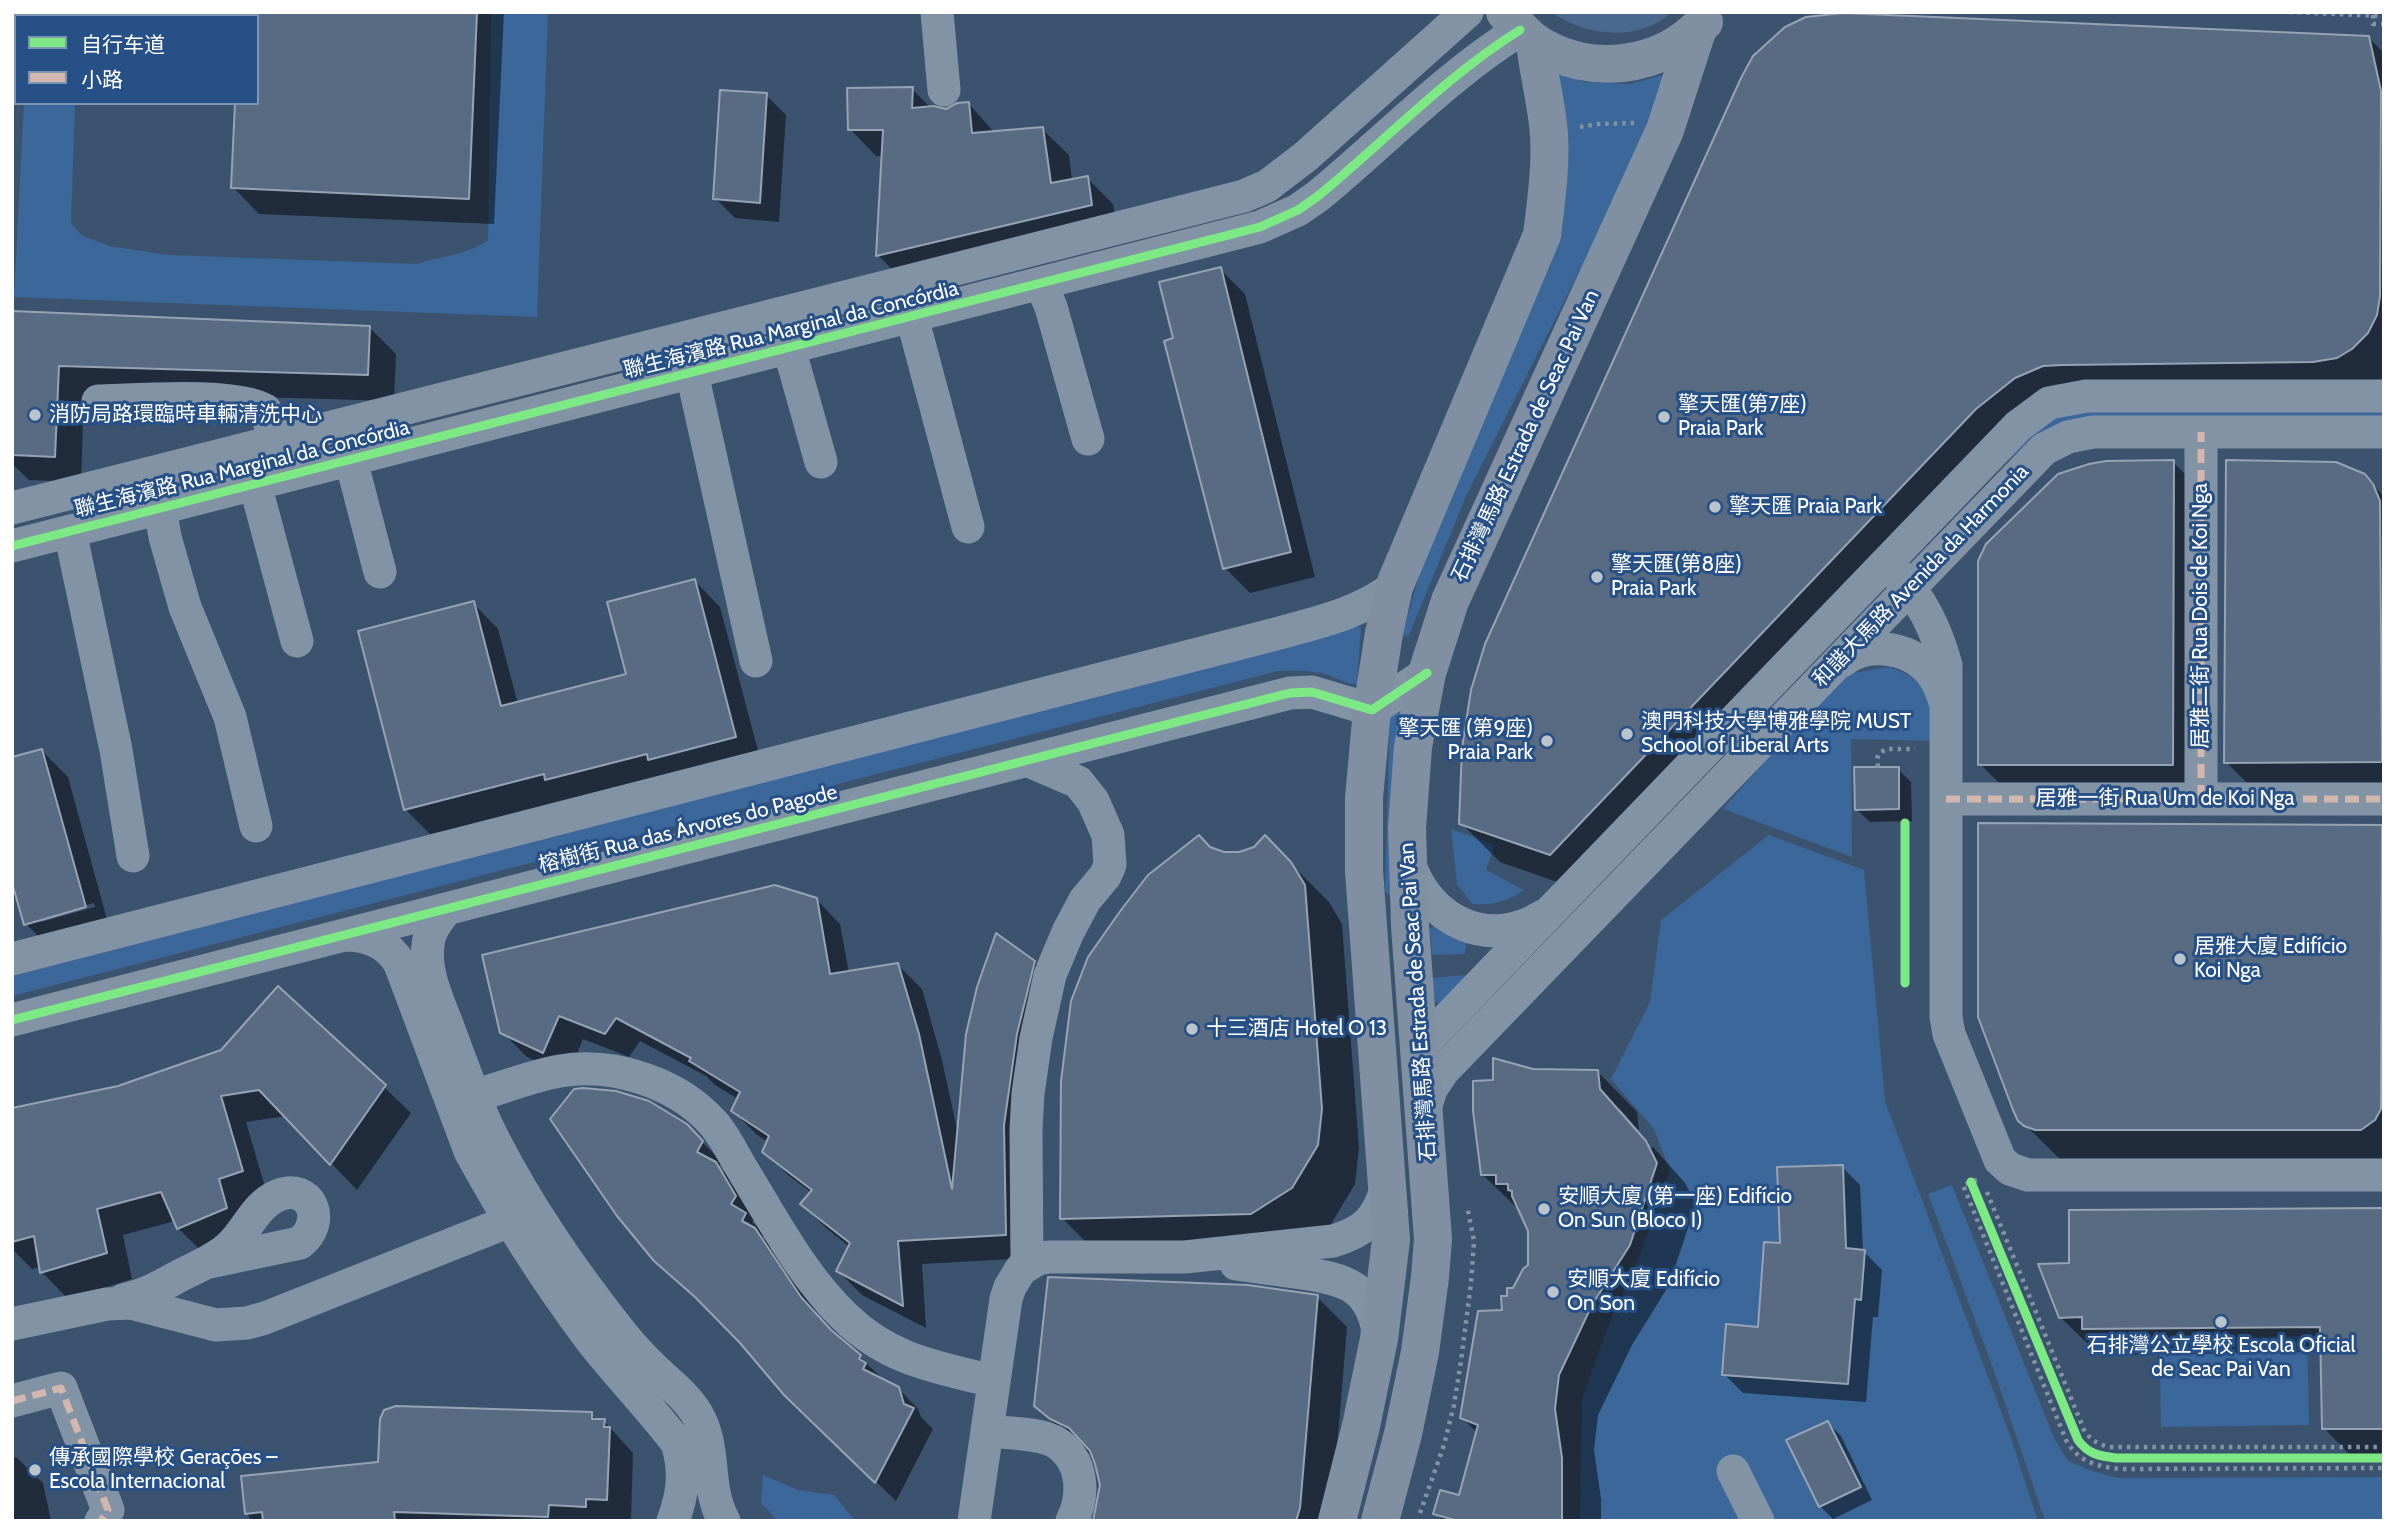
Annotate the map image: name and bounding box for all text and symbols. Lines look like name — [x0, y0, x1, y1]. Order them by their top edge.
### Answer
legend — [14, 14, 259, 105]
text: 自行车道 — [81, 32, 165, 57]
text: 小路 — [81, 67, 123, 92]
street label: 聯生海濱路 Rua Marginal da Concórdia — [621, 276, 961, 384]
street label: 石排灣馬路 Estrada de Seac Pai Van — [1447, 286, 1605, 586]
place label: 擎天匯(第7座) Praia Park — [1678, 392, 1807, 442]
place label: 消防局路環臨時車輛清洗中心 — [49, 402, 322, 428]
marker: 消防局路環臨時車輛清洗中心 — [27, 407, 43, 423]
marker: 擎天匯(第7座) Praia Park — [1656, 409, 1672, 425]
street label: 聯生海濱路 Rua Marginal da Concórdia — [72, 415, 412, 523]
street label: 和諧大馬路 Avenida da Harmonia — [1808, 460, 2034, 692]
street label: 居雅二街 Rua Dois de Koi Nga — [2188, 483, 2214, 749]
place label: 擎天匯 Praia Park — [1729, 494, 1882, 520]
marker: 擎天匯 Praia Park — [1707, 499, 1723, 515]
place label: 擎天匯(第8座) Praia Park — [1611, 552, 1742, 602]
marker: 擎天匯(第8座) Praia Park — [1589, 569, 1605, 585]
place label: 澳門科技大學博雅學院 MUST School of Liberal Arts — [1641, 709, 1911, 759]
place label: 擎天匯 (第9座) Praia Park — [1398, 716, 1533, 766]
marker: 澳門科技大學博雅學院 MUST School of Liberal Arts — [1619, 726, 1635, 742]
marker: 擎天匯 (第9座) Praia Park — [1539, 733, 1555, 749]
street label: 榕樹街 Rua das Árvores do Pagode — [536, 780, 840, 878]
street label: 居雅一街 Rua Um de Koi Nga — [2036, 786, 2294, 812]
street label: 石排灣馬路 Estrada de Seac Pai Van — [1394, 842, 1442, 1162]
place label: 居雅大廈 Edifício Koi Nga — [2194, 934, 2347, 984]
marker: 居雅大廈 Edifício Koi Nga — [2172, 951, 2188, 967]
place label: 十三酒店 Hotel O 13 — [1206, 1016, 1387, 1042]
marker: 十三酒店 Hotel O 13 — [1184, 1021, 1200, 1037]
place label: 安順大廈 (第一座) Edifício On Sun (Bloco I) — [1558, 1184, 1792, 1234]
marker: 安順大廈 (第一座) Edifício On Sun (Bloco I) — [1536, 1201, 1552, 1217]
place label: 安順大廈 Edifício On Son — [1567, 1267, 1720, 1317]
marker: 安順大廈 Edifício On Son — [1545, 1284, 1561, 1300]
marker: 石排灣公立學校 Escola Oficial de Seac Pai Van — [2213, 1314, 2229, 1330]
place label: 石排灣公立學校 Escola Oficial de Seac Pai Van — [2086, 1333, 2356, 1383]
place label: 傳承國際學校 Gerações – Escola Internacional — [49, 1445, 278, 1495]
marker: 傳承國際學校 Gerações – Escola Internacional — [27, 1462, 43, 1478]

